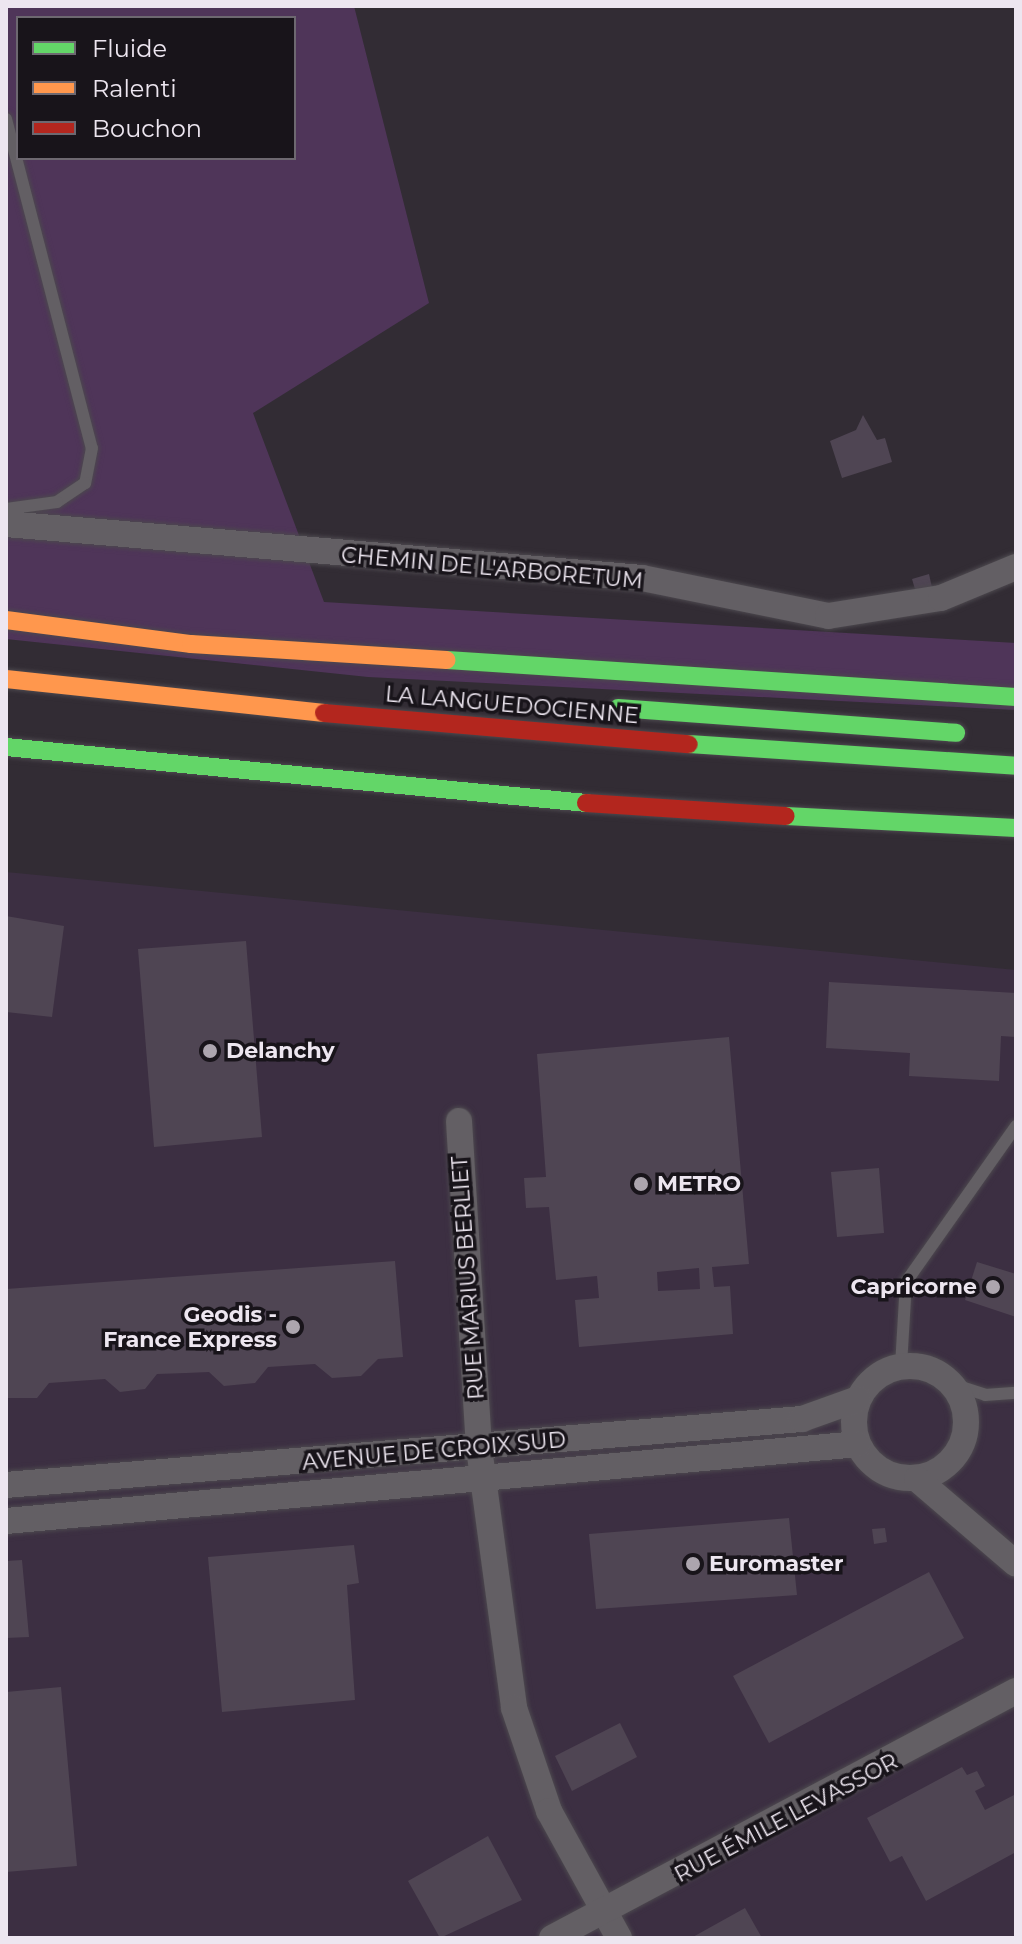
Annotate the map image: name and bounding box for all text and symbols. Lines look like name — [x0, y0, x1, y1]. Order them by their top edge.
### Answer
legend — [16, 16, 296, 160]
text: Fluide — [92, 34, 167, 63]
text: Ralenti — [92, 74, 177, 103]
text: Bouchon — [92, 114, 202, 143]
street label: CHEMIN DE L'ARBORETUM — [340, 542, 644, 594]
street label: LA LANGUEDOCIENNE — [384, 681, 640, 729]
place label: Delanchy — [226, 1038, 335, 1064]
marker: Delanchy — [201, 1042, 219, 1060]
street label: RUE MARIUS BERLIET — [446, 1155, 490, 1401]
place label: METRO — [657, 1171, 741, 1197]
marker: METRO — [632, 1175, 650, 1193]
place label: Capricorne — [851, 1274, 977, 1300]
marker: Capricorne — [984, 1278, 1002, 1296]
place label: Geodis - France Express — [103, 1301, 277, 1352]
marker: Geodis - France Express — [284, 1318, 302, 1336]
street label: AVENUE DE CROIX SUD — [301, 1426, 567, 1476]
place label: Euromaster — [709, 1551, 843, 1577]
marker: Euromaster — [684, 1555, 702, 1573]
street label: RUE ÉMILE LEVASSOR — [670, 1748, 902, 1888]

